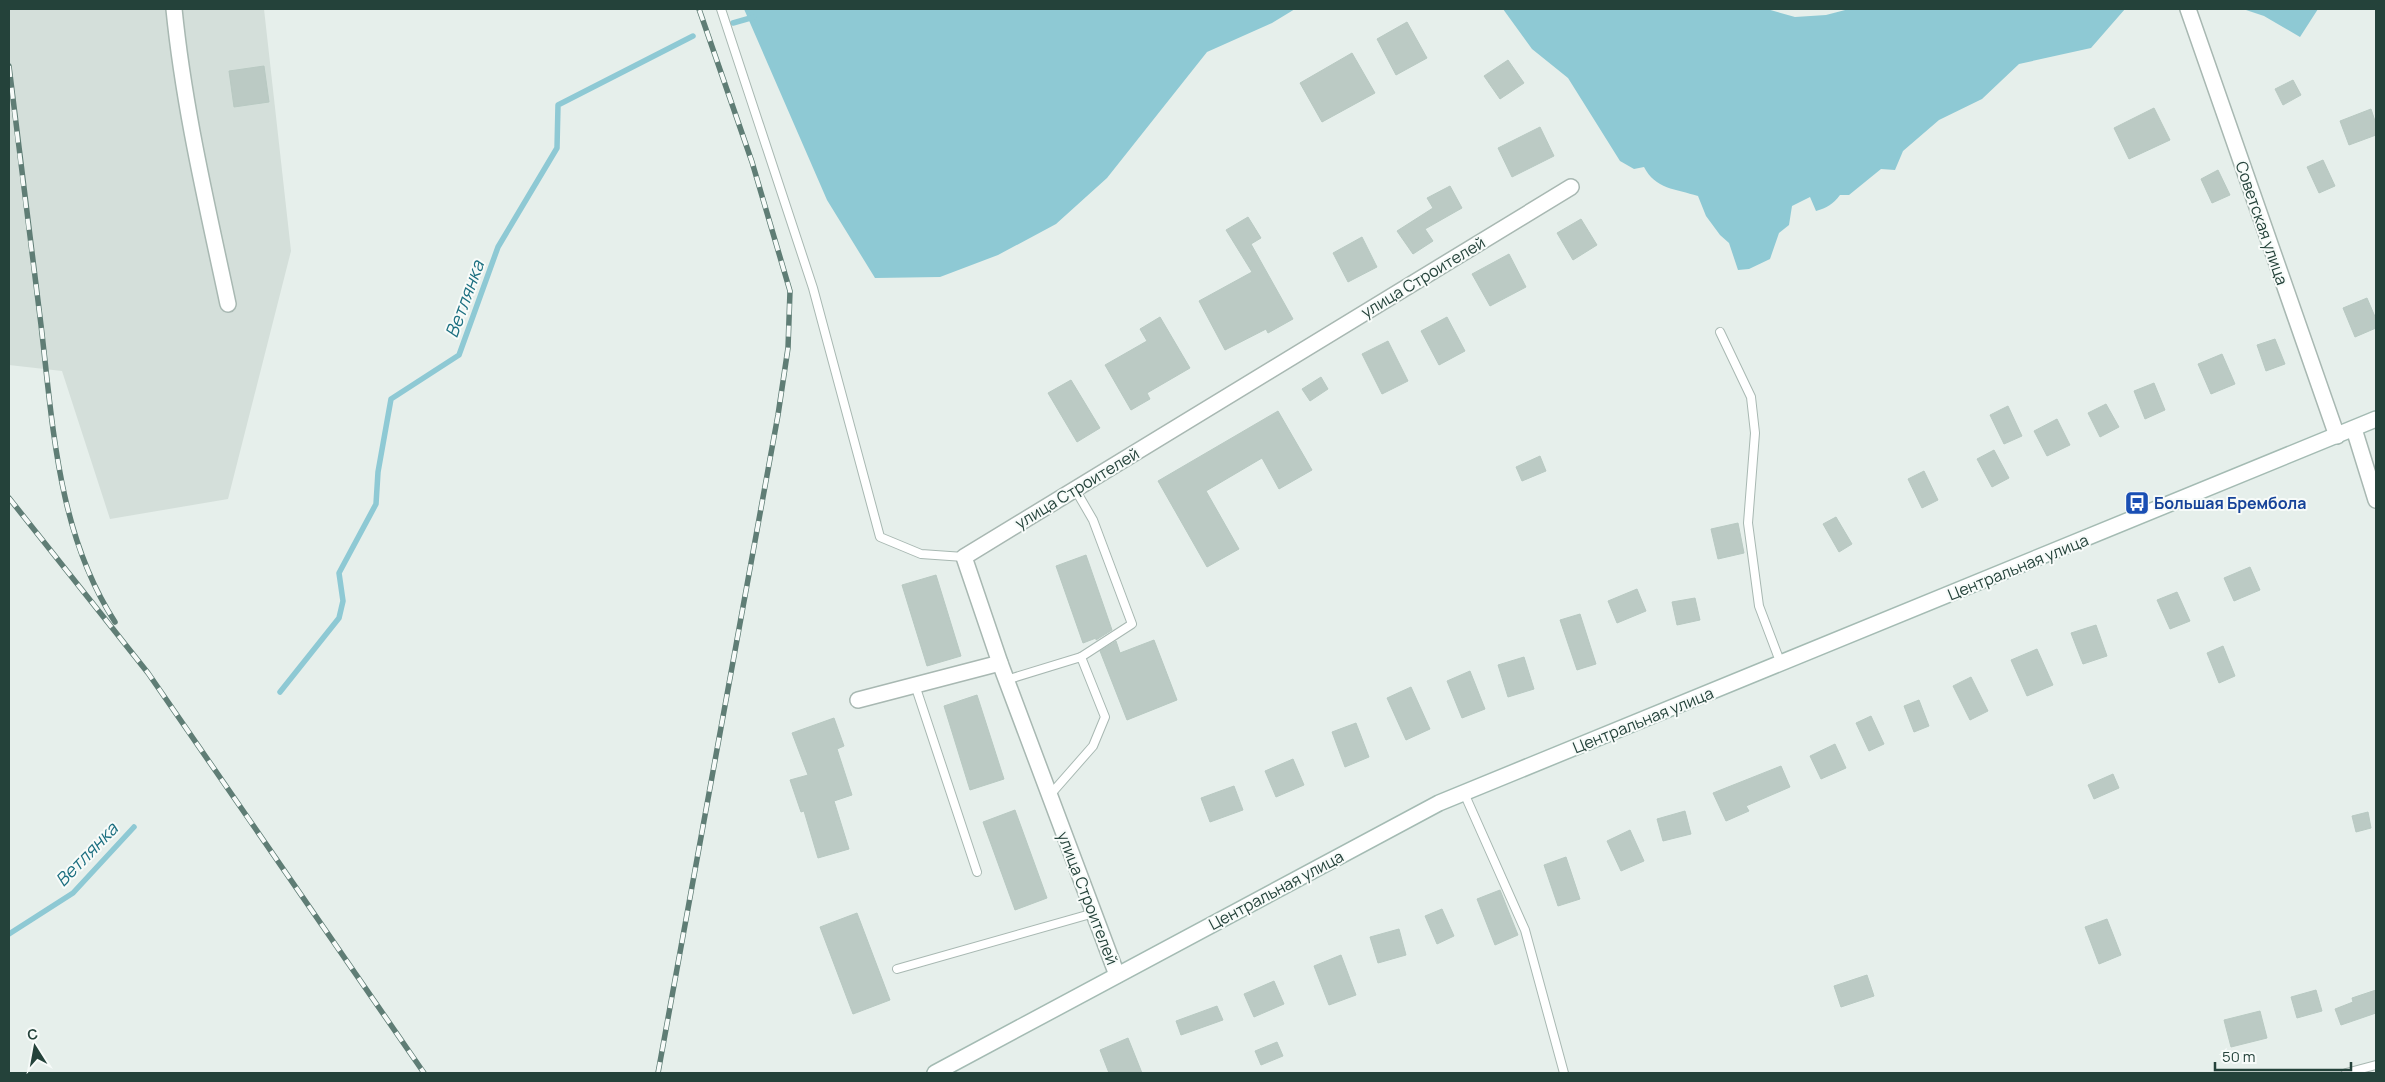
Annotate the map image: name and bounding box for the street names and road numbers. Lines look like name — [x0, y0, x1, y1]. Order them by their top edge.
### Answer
street label: Советская улица — [2231, 158, 2293, 288]
street label: улица Строителей — [1357, 231, 1489, 323]
street label: улица Строителей — [1011, 442, 1143, 534]
street label: Центральная улица — [1944, 529, 2092, 605]
street label: Центральная улица — [1569, 682, 1717, 758]
street label: улица Строителей — [1052, 828, 1124, 968]
street label: Центральная улица — [1205, 845, 1347, 935]

